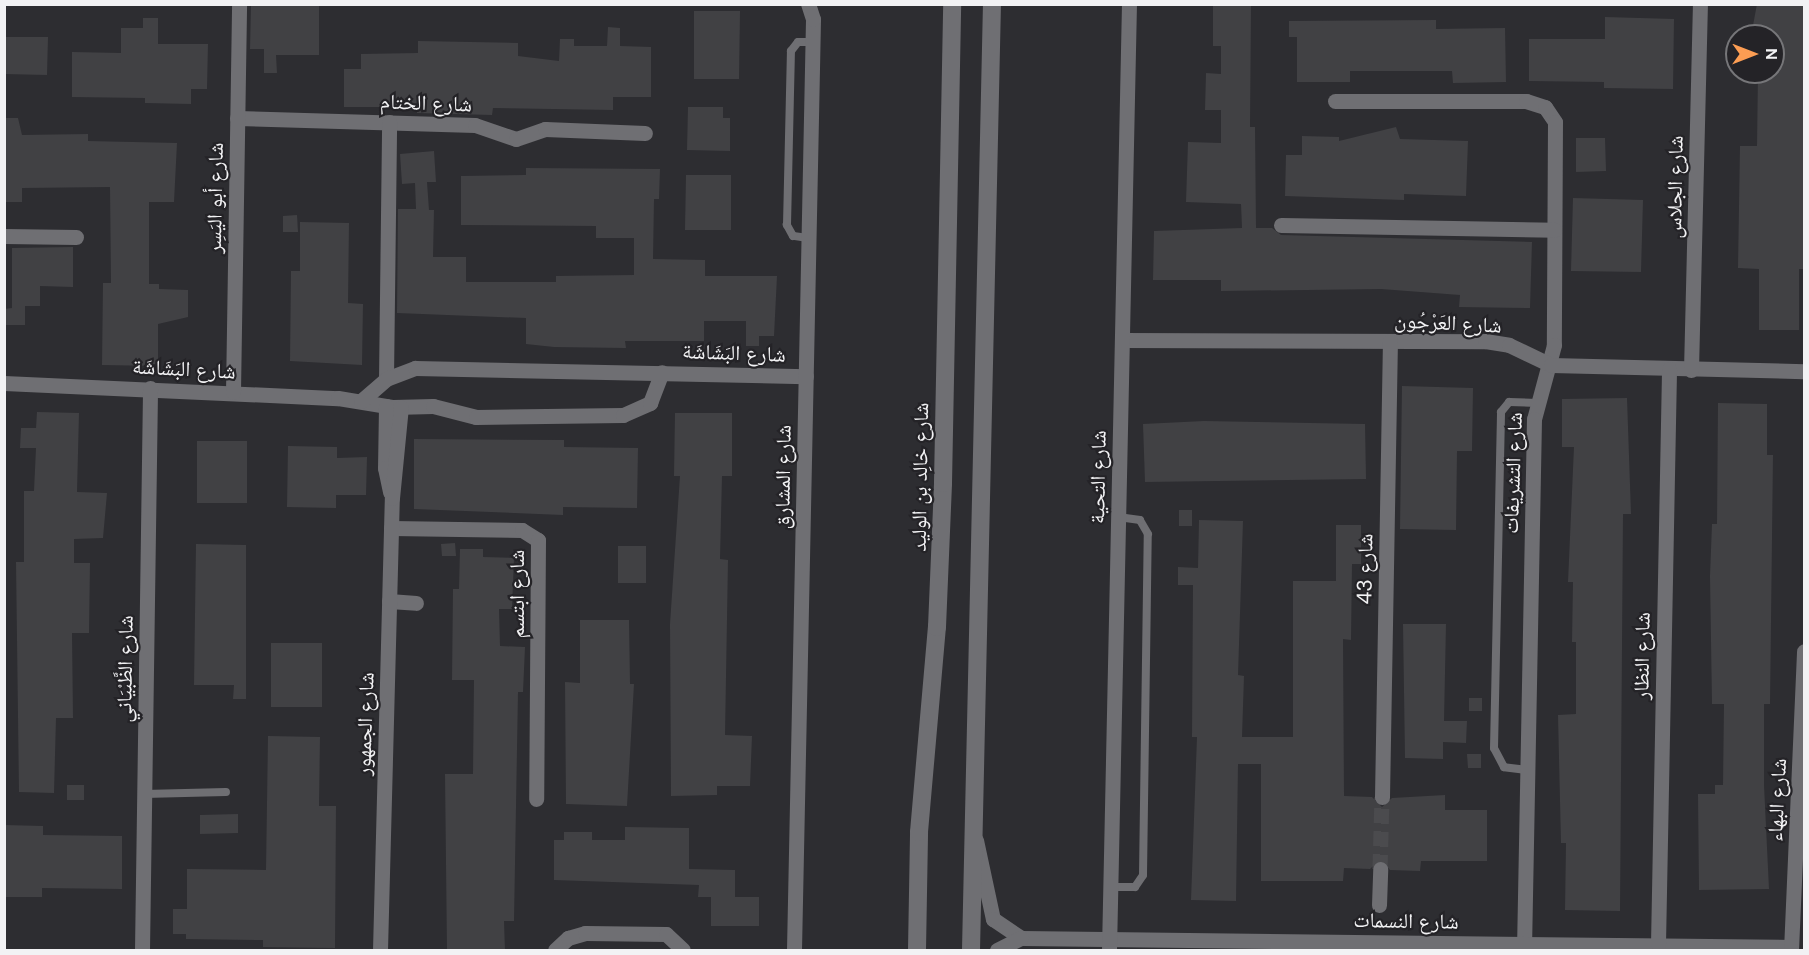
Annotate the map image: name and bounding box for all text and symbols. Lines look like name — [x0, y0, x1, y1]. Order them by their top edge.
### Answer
north arrow — [1725, 24, 1785, 84]
text: N — [1761, 48, 1782, 60]
street label: شارع الختام — [380, 89, 472, 117]
street label: شارع الجلاس — [1662, 135, 1688, 239]
street label: شارع أبو اليَسِر — [201, 142, 229, 254]
street label: شارع العَرْجُون — [1394, 308, 1502, 338]
street label: شارع البَشَاشَة — [682, 339, 786, 367]
street label: شارع البَشَاشَة — [132, 354, 236, 384]
street label: شارع خالِد بن الوليد — [906, 402, 934, 552]
street label: شارع التشريفات — [1498, 412, 1528, 534]
street label: شارع المشارق — [769, 425, 797, 529]
street label: شارع التحية — [1085, 430, 1111, 524]
street label: شارع 43 — [1352, 533, 1378, 605]
street label: شارع ابتسم — [504, 550, 530, 638]
street label: شارع النظار — [1629, 612, 1655, 700]
street label: شارع الظَّبْيَاني — [111, 615, 139, 723]
street label: شارع الجمهور — [351, 672, 379, 776]
street label: شارع البهاء — [1762, 758, 1792, 842]
street label: شارع النسمات — [1353, 907, 1459, 935]

